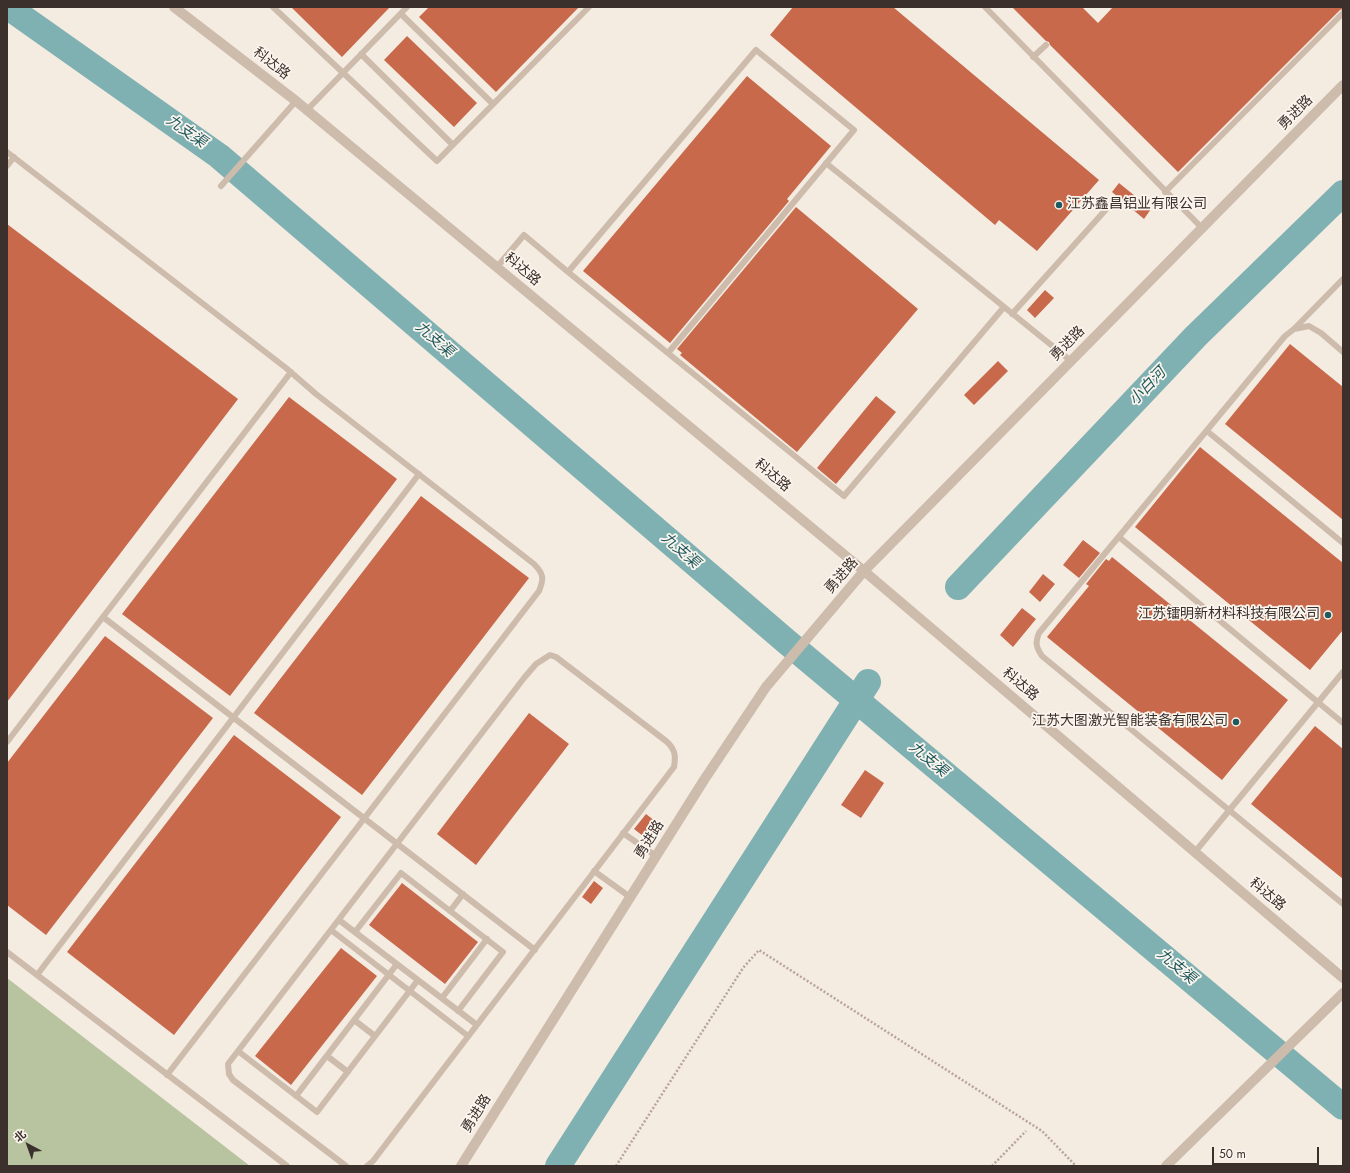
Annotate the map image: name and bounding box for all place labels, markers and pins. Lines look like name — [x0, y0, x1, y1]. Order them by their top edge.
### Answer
place label: 江苏鑫昌铝业有限公司 — [1067, 197, 1207, 213]
marker: 江苏鑫昌铝业有限公司 — [1054, 200, 1064, 210]
place label: 江苏镭明新材料科技有限公司 — [1138, 607, 1320, 623]
marker: 江苏镭明新材料科技有限公司 — [1323, 610, 1333, 620]
place label: 江苏大图激光智能装备有限公司 — [1032, 714, 1228, 730]
marker: 江苏大图激光智能装备有限公司 — [1231, 717, 1241, 727]

